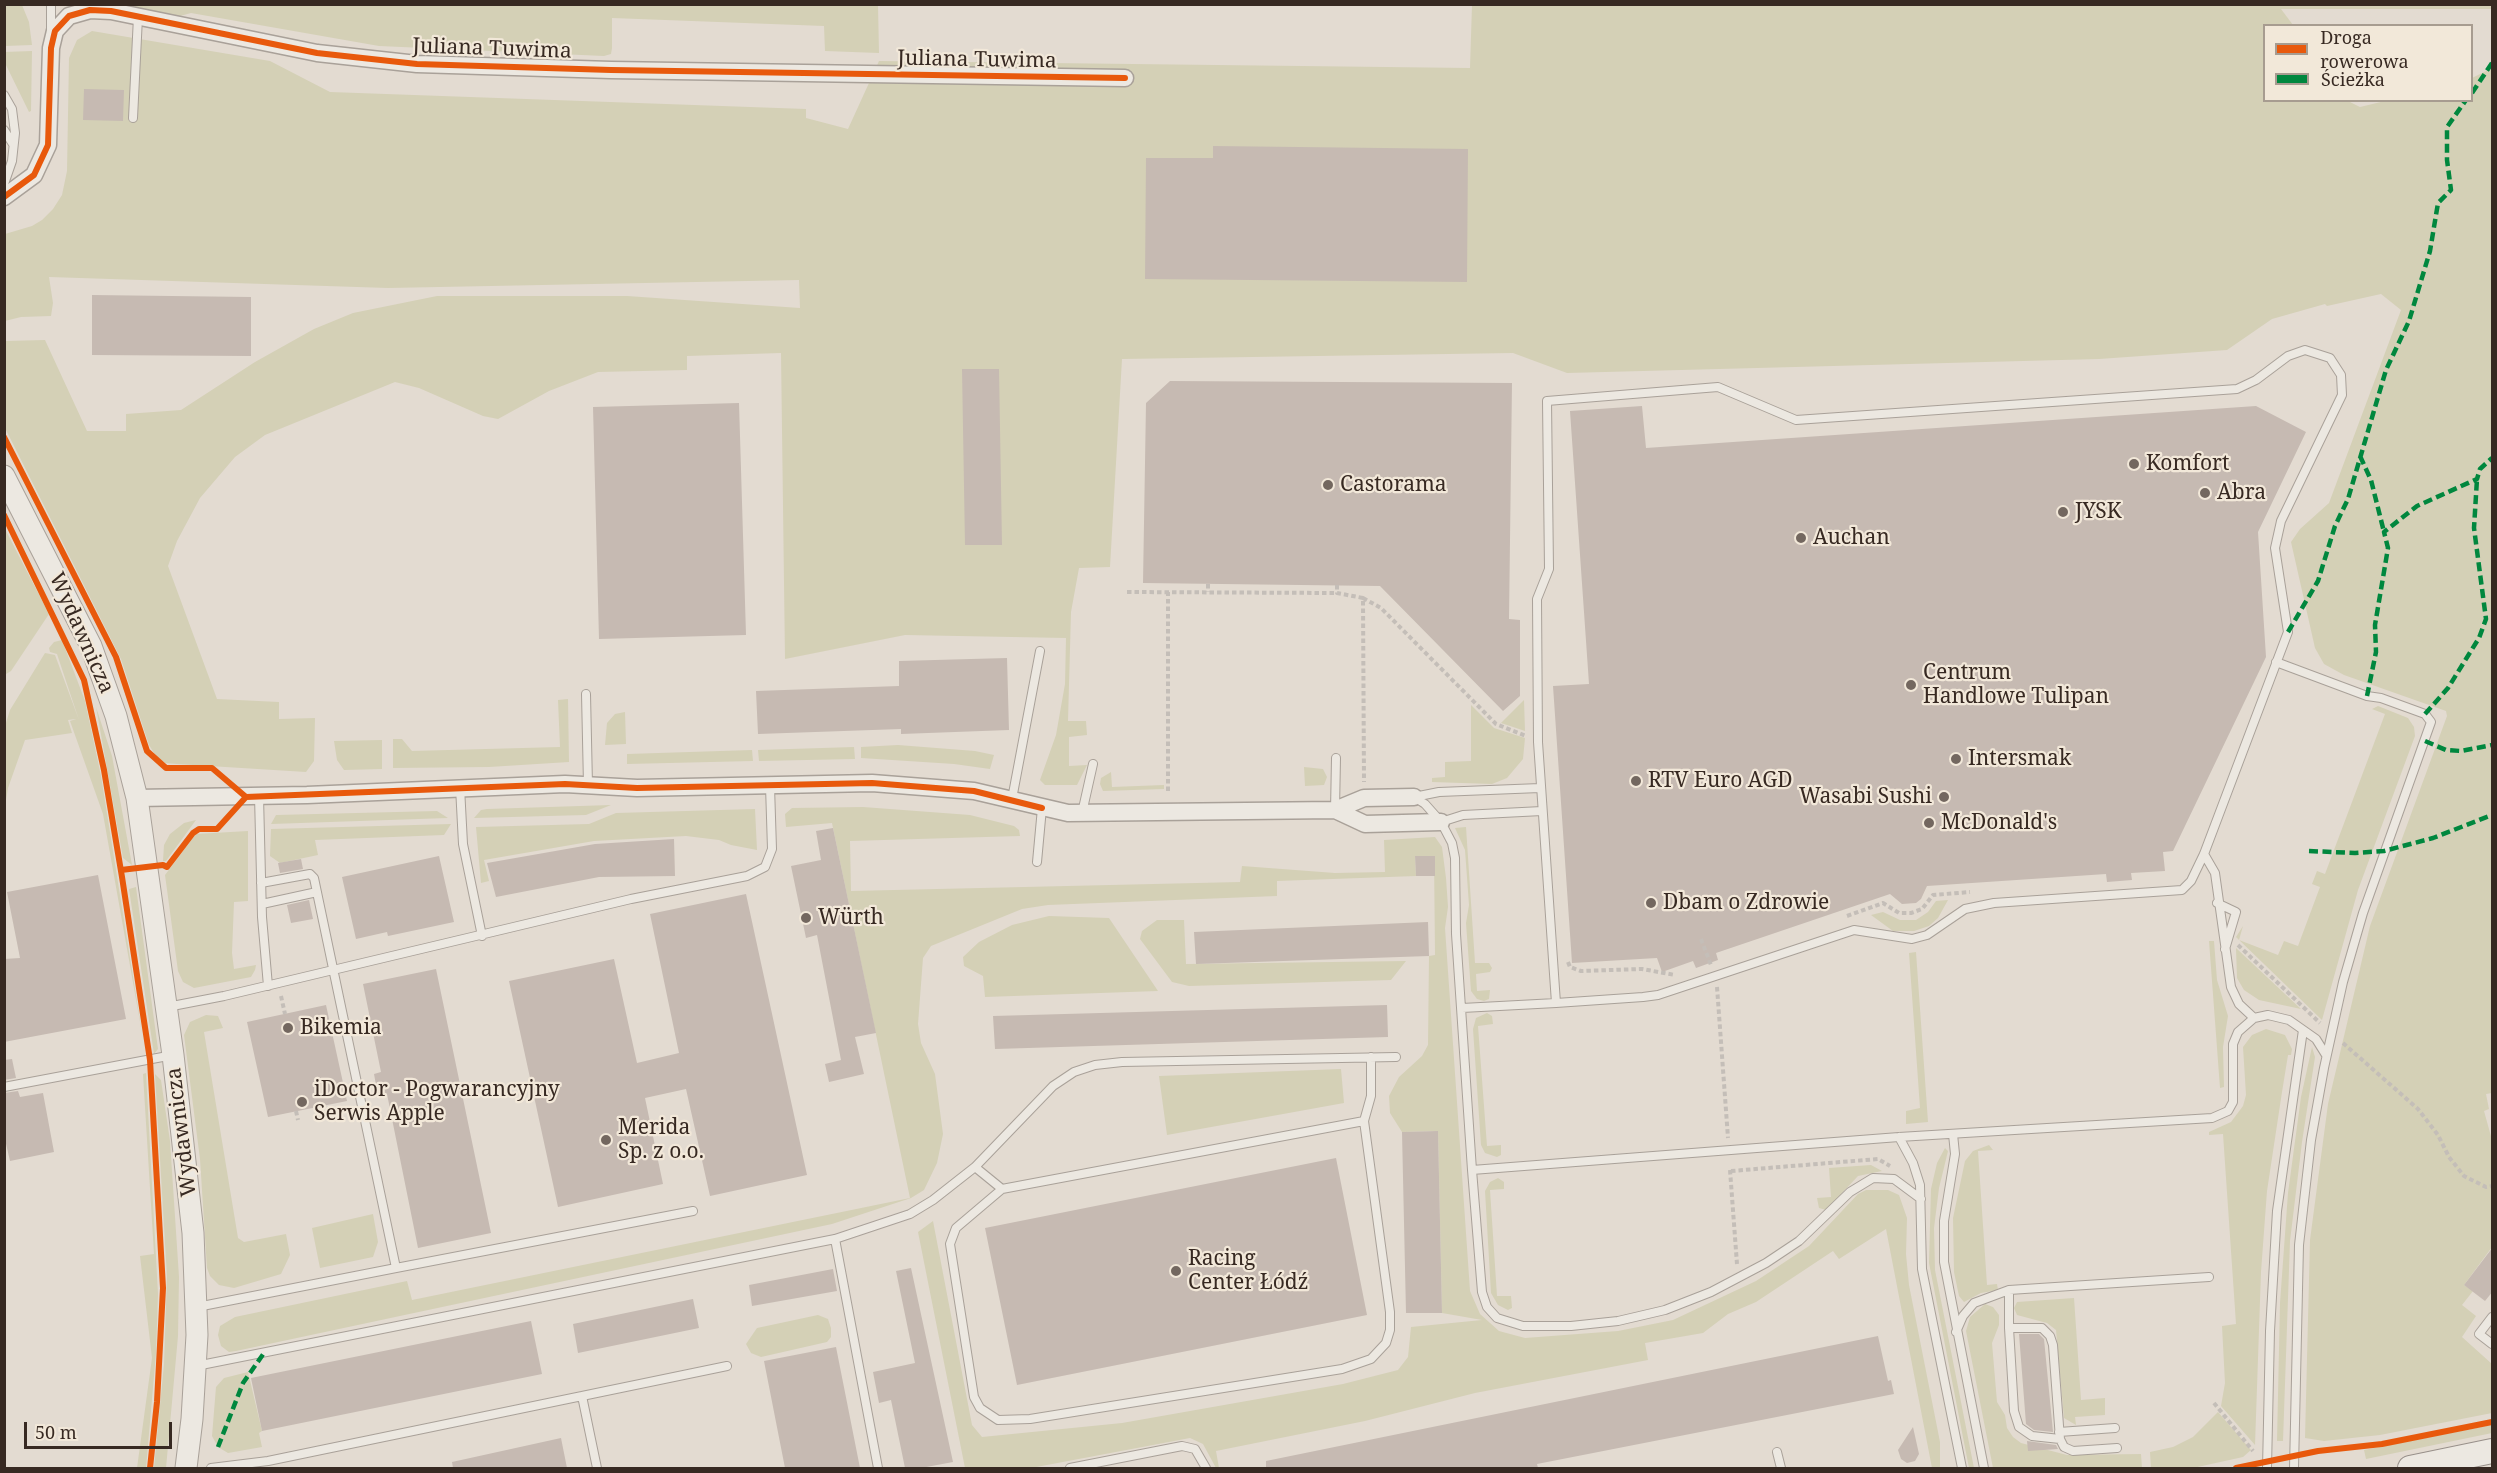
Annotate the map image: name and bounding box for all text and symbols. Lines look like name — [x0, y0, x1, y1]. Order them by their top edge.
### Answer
legend — [2263, 24, 2473, 102]
text: Droga rowerowa — [2320, 25, 2409, 73]
street label: Juliana Tuwima — [412, 34, 572, 64]
street label: Juliana Tuwima — [897, 46, 1057, 74]
text: Ścieżka — [2321, 67, 2385, 91]
place label: Komfort — [2146, 451, 2229, 477]
marker: Komfort — [2127, 457, 2141, 471]
place label: Castorama — [1340, 472, 1447, 498]
marker: Castorama — [1321, 478, 1335, 492]
place label: Abra — [2217, 480, 2266, 506]
marker: Abra — [2198, 486, 2212, 500]
place label: JYSK — [2075, 499, 2121, 525]
marker: JYSK — [2056, 505, 2070, 519]
place label: Auchan — [1813, 525, 1890, 551]
marker: Auchan — [1794, 531, 1808, 545]
street label: Wydawnicza — [43, 569, 119, 697]
place label: Centrum Handlowe Tulipan — [1923, 660, 2109, 710]
marker: Centrum Handlowe Tulipan — [1904, 678, 1918, 692]
place label: Intersmak — [1968, 746, 2071, 772]
marker: Intersmak — [1949, 752, 1963, 766]
place label: RTV Euro AGD — [1648, 768, 1792, 794]
marker: RTV Euro AGD — [1629, 774, 1643, 788]
place label: Wasabi Sushi — [1799, 784, 1932, 810]
marker: Wasabi Sushi — [1937, 790, 1951, 804]
place label: McDonald's — [1941, 810, 2057, 836]
marker: McDonald's — [1922, 816, 1936, 830]
place label: Dbam o Zdrowie — [1663, 890, 1829, 916]
marker: Dbam o Zdrowie — [1644, 896, 1658, 910]
place label: Würth — [818, 905, 884, 931]
marker: Würth — [799, 911, 813, 925]
place label: Bikemia — [300, 1015, 382, 1041]
marker: Bikemia — [281, 1021, 295, 1035]
street label: Wydawnicza — [162, 1066, 202, 1198]
place label: iDoctor - Pogwarancyjny Serwis Apple — [314, 1077, 560, 1127]
marker: iDoctor - Pogwarancyjny Serwis Apple — [295, 1095, 309, 1109]
place label: Merida Sp. z o.o. — [618, 1115, 704, 1165]
marker: Merida Sp. z o.o. — [599, 1133, 613, 1147]
place label: Racing Center Łódź — [1188, 1246, 1308, 1296]
marker: Racing Center Łódź — [1169, 1264, 1183, 1278]
scale bar — [27, 1410, 176, 1448]
text: 50 m — [35, 1420, 77, 1444]

